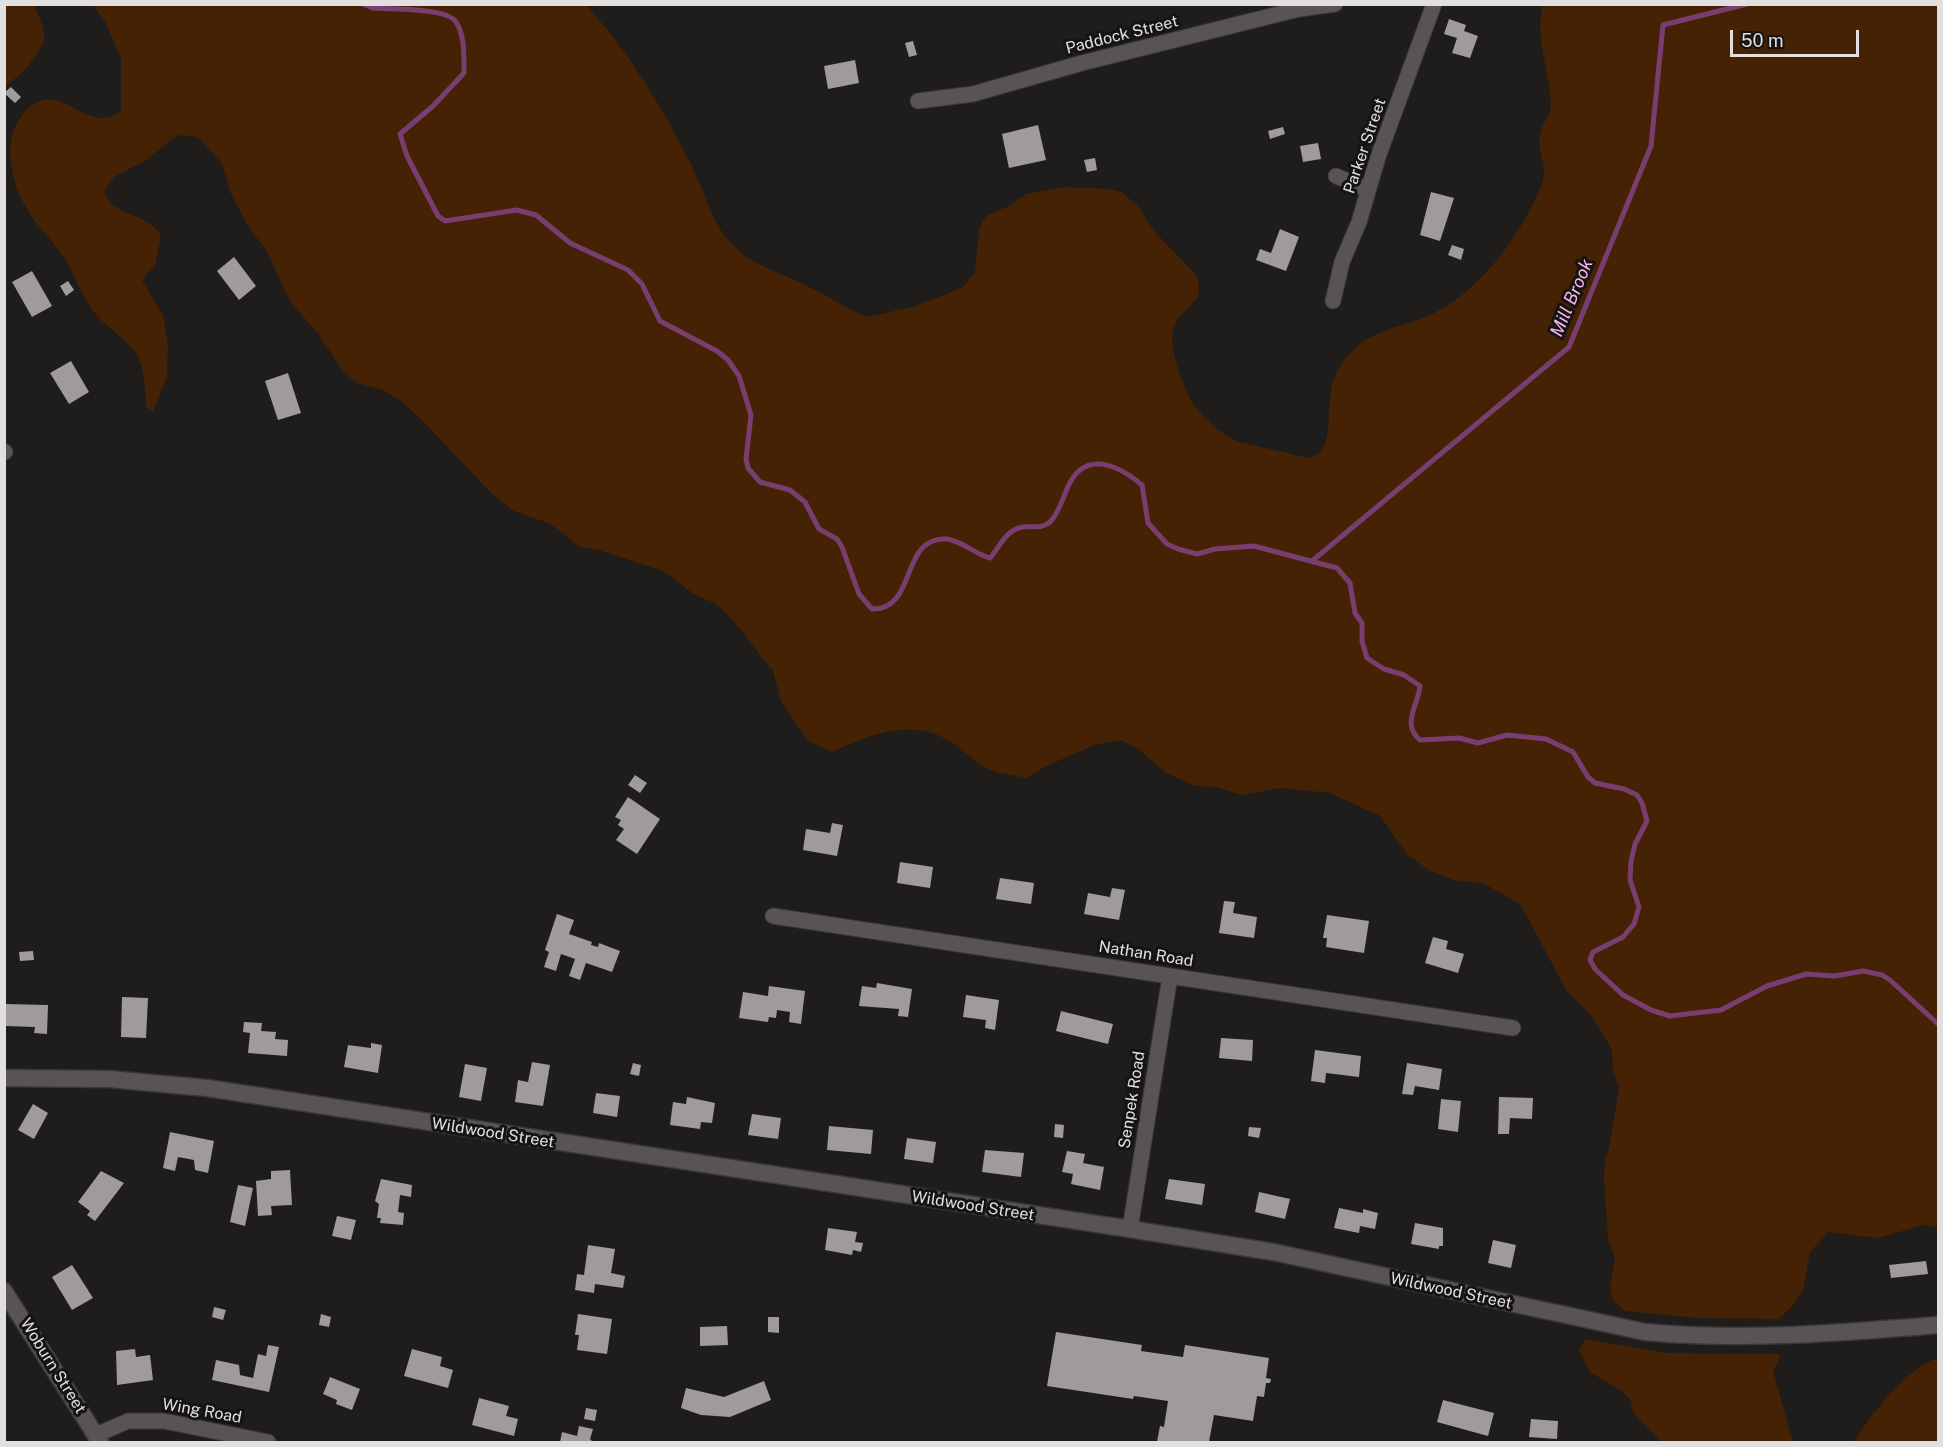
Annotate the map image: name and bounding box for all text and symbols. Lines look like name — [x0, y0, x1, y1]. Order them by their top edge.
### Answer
street label: Paddock Street — [1064, 12, 1180, 58]
scale bar — [1733, 18, 1862, 56]
text: 50 m — [1741, 30, 1784, 51]
street label: Parker Street — [1340, 96, 1390, 196]
water label: Mill Brook — [1546, 256, 1598, 340]
street label: Nathan Road — [1097, 937, 1195, 971]
street label: Senpek Road — [1115, 1050, 1149, 1150]
street label: Wildwood Street — [430, 1114, 556, 1152]
street label: Wildwood Street — [910, 1187, 1036, 1225]
street label: Wildwood Street — [1388, 1269, 1514, 1313]
street label: Woburn Street — [16, 1315, 90, 1417]
street label: Wing Road — [161, 1395, 243, 1427]

